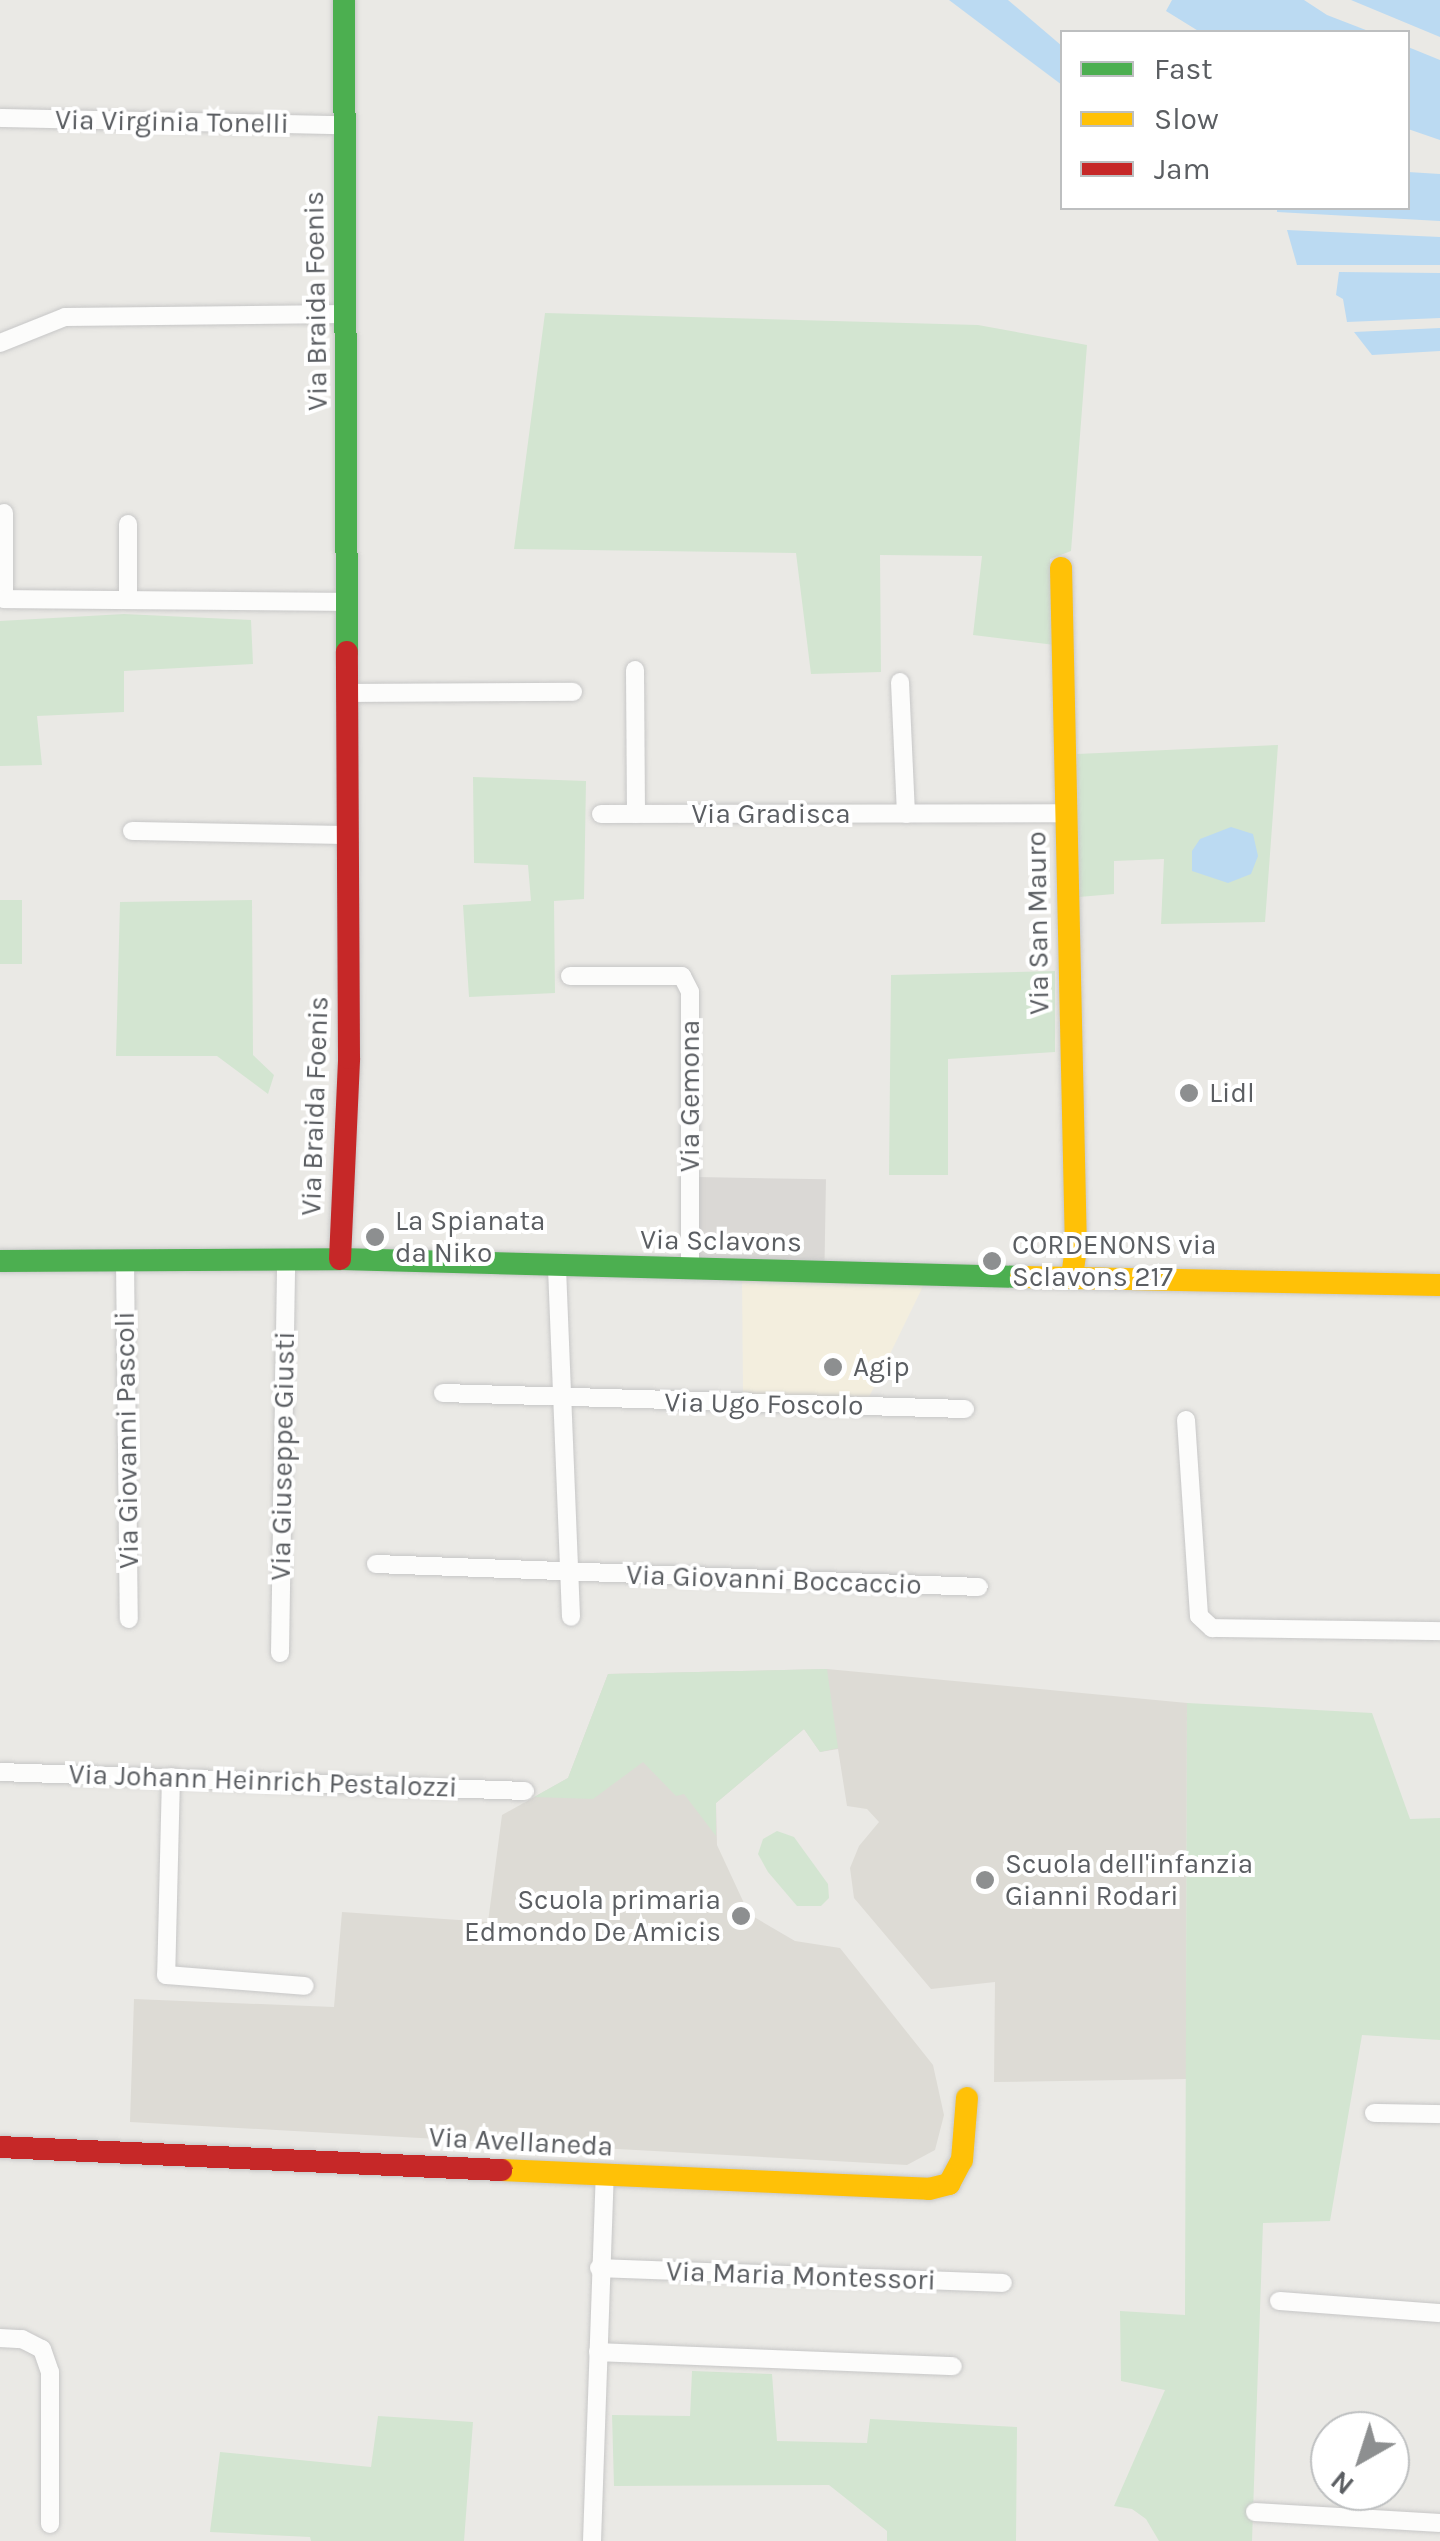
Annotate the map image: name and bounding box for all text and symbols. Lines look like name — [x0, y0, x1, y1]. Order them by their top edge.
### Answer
legend — [1060, 30, 1410, 210]
text: Fast — [1154, 51, 1213, 87]
text: Slow — [1154, 101, 1219, 137]
street label: Via Virginia Tonelli — [55, 103, 289, 141]
text: Jam — [1154, 151, 1211, 187]
street label: Via Braida Foenis — [297, 191, 335, 411]
street label: Via Gradisca — [691, 797, 851, 831]
street label: Via San Mauro — [1020, 831, 1056, 1015]
street label: Via Braida Foenis — [294, 996, 336, 1216]
street label: Via Gemona — [673, 1020, 707, 1172]
place label: Lidl — [1209, 1076, 1255, 1110]
marker: Lidl — [1178, 1082, 1200, 1104]
place label: La Spianata da Niko — [395, 1204, 545, 1270]
street label: Via Sclavons — [640, 1223, 802, 1259]
marker: La Spianata da Niko — [364, 1226, 386, 1248]
place label: CORDENONS via Sclavons 217 — [1012, 1228, 1216, 1294]
marker: CORDENONS via Sclavons 217 — [981, 1250, 1003, 1272]
street label: Via Giovanni Pascoli — [108, 1311, 146, 1569]
street label: Via Giuseppe Giusti — [264, 1331, 302, 1581]
place label: Agip — [853, 1350, 910, 1384]
marker: Agip — [822, 1356, 844, 1378]
street label: Via Ugo Foscolo — [664, 1385, 864, 1423]
street label: Via Giovanni Boccaccio — [626, 1558, 922, 1602]
street label: Via Johann Heinrich Pestalozzi — [68, 1757, 458, 1805]
place label: Scuola dell'infanzia Gianni Rodari — [1005, 1847, 1253, 1913]
marker: Scuola dell'infanzia Gianni Rodari — [974, 1869, 996, 1891]
place label: Scuola primaria Edmondo De Amicis — [464, 1883, 721, 1949]
marker: Scuola primaria Edmondo De Amicis — [730, 1905, 752, 1927]
street label: Via Avellaneda — [428, 2120, 614, 2164]
street label: Via Maria Montessori — [666, 2255, 936, 2297]
north arrow — [1310, 2411, 1410, 2511]
text: N — [1324, 2464, 1360, 2502]

